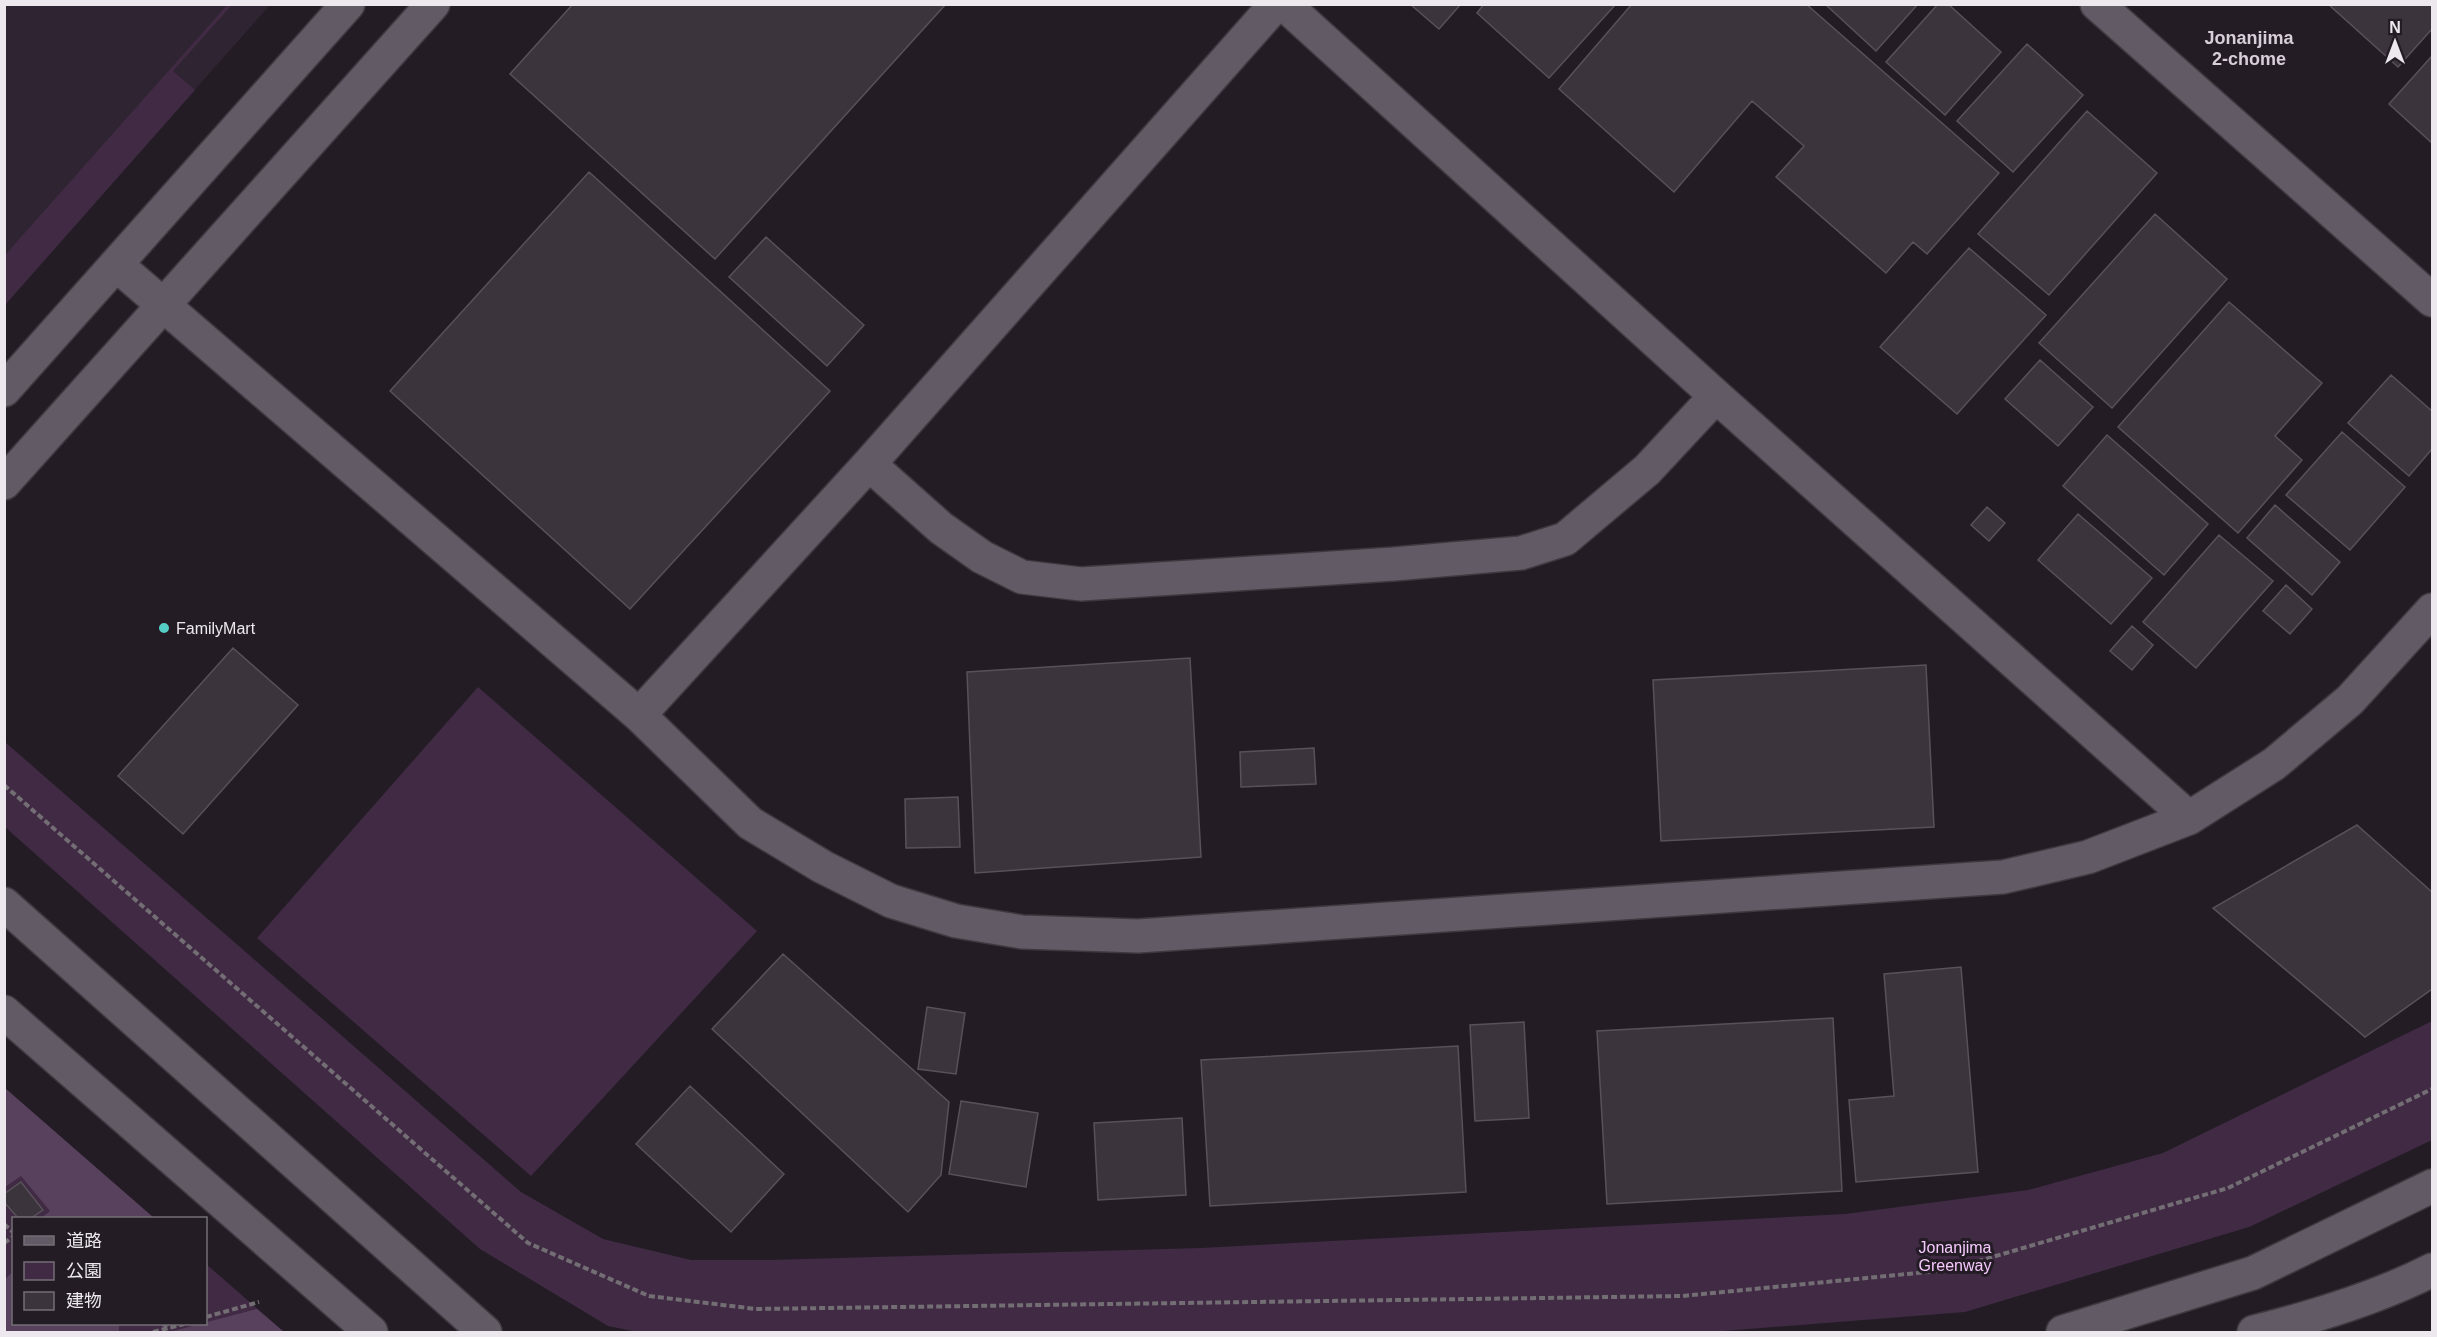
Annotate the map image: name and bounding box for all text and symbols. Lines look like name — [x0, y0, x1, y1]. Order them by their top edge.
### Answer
north arrow — [2365, 12, 2425, 72]
text: N — [2389, 19, 2401, 36]
district label: Jonanjima 2-chome — [2204, 28, 2294, 69]
place label: FamilyMart — [176, 620, 256, 637]
marker: FamilyMart — [157, 621, 171, 635]
legend — [12, 1217, 207, 1325]
text: 道路 — [66, 1231, 102, 1251]
park label: Jonanjima Greenway — [1919, 1239, 1992, 1274]
text: 公園 — [66, 1261, 102, 1281]
text: 建物 — [66, 1291, 102, 1311]

